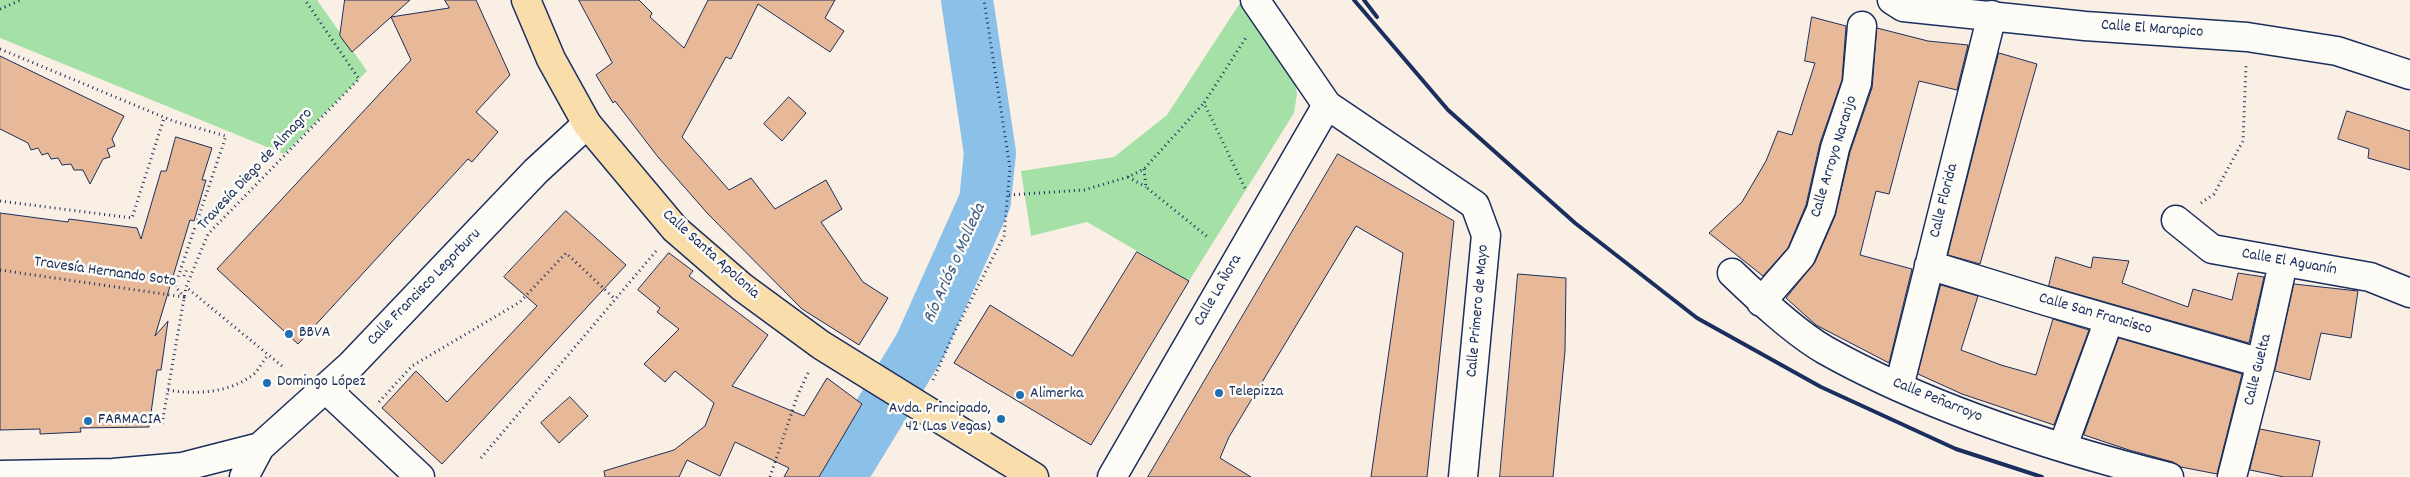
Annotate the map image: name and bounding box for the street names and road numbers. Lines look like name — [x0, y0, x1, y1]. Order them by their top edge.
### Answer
street label: Calle El Marapico — [2100, 17, 2204, 43]
street label: Calle Arroyo Naranjo — [1807, 94, 1863, 220]
street label: Travesía Diego de Almagro — [195, 105, 317, 235]
street label: Calle Florida — [1927, 162, 1963, 240]
street label: Calle Santa Apolonia — [657, 206, 763, 304]
street label: Calle Francisco Legorburu — [364, 225, 486, 351]
street label: Calle Primero de Mayo — [1464, 244, 1494, 378]
street label: Calle El Aguanín — [2240, 245, 2338, 281]
street label: Calle La Ñora — [1191, 252, 1247, 330]
street label: Travesía Hernando Soto — [33, 254, 177, 292]
street label: Calle San Francisco — [2036, 290, 2154, 340]
street label: Calle Guelta — [2241, 332, 2277, 408]
street label: Calle Peñarroyo — [1889, 374, 1985, 428]

